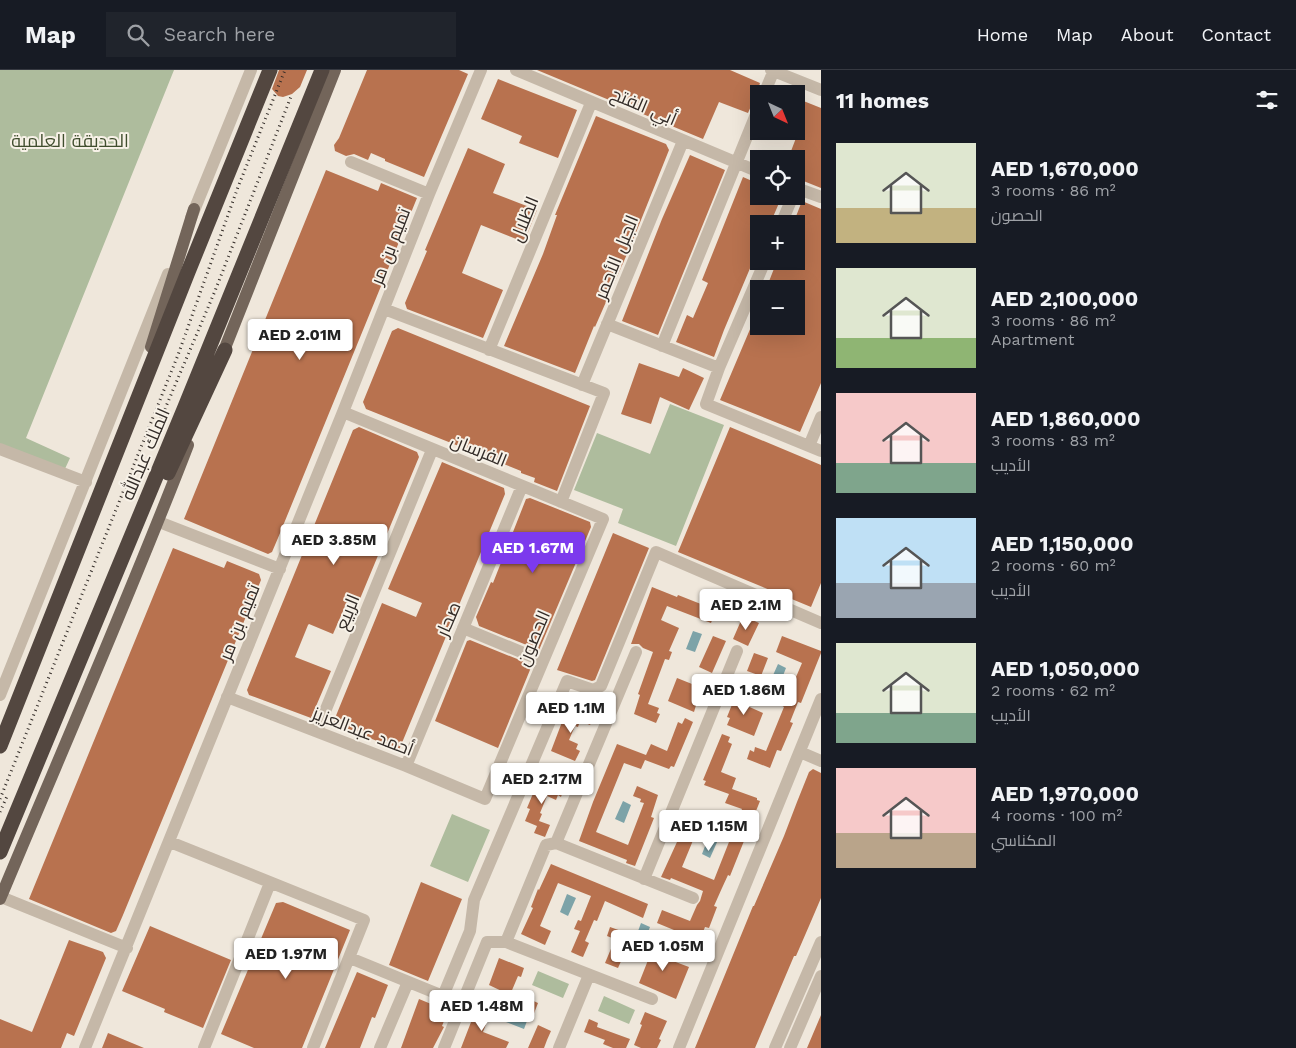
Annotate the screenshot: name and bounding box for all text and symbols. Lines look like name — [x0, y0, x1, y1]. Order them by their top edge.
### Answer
search box — [106, 12, 456, 57]
text: Map — [25, 21, 76, 49]
icon: search — [124, 21, 152, 49]
text: Search here — [164, 23, 275, 46]
text: Home — [977, 24, 1028, 45]
text: Map — [1056, 24, 1093, 45]
text: About — [1121, 24, 1173, 45]
text: Contact — [1201, 24, 1271, 45]
street label: أبي الفتح — [606, 83, 680, 133]
north arrow — [750, 85, 805, 140]
map controls — [750, 85, 805, 335]
icon: filters — [1253, 86, 1281, 114]
text: 11 homes — [836, 88, 929, 113]
park label: الحديقة العلمية — [11, 130, 129, 151]
button: locate — [750, 150, 805, 205]
text: AED 1,670,000 — [991, 156, 1139, 181]
icon: home — [876, 163, 936, 223]
text: 3 rooms · 86 m² — [991, 181, 1116, 200]
street label: الظلال — [505, 193, 544, 245]
street label: تميم بن مر — [365, 204, 416, 289]
text: الحصون — [991, 206, 1043, 225]
street label: الجبل الأحمر — [589, 212, 643, 303]
button: + — [750, 215, 805, 270]
button: − — [750, 280, 805, 335]
text: AED 2,100,000 — [991, 286, 1138, 311]
icon: home — [876, 288, 936, 348]
text: 3 rooms · 86 m² — [991, 311, 1116, 330]
pin: AED 2.01M — [243, 318, 357, 361]
text: AED 2.01M — [259, 325, 341, 344]
text: Apartment — [991, 330, 1074, 349]
street label: الملك عبدالله — [115, 405, 174, 503]
text: AED 1,860,000 — [991, 406, 1140, 431]
icon: home — [876, 413, 936, 473]
street label: الفرسان — [447, 429, 510, 472]
text: 3 rooms · 83 m² — [991, 431, 1115, 450]
text: الأديب — [991, 456, 1031, 475]
pin: AED 3.85M — [277, 524, 391, 566]
text: AED 3.85M — [291, 530, 377, 549]
text: AED 1,150,000 — [991, 531, 1133, 556]
pin: AED 1.67M — [476, 532, 590, 574]
text: AED 1.67M — [492, 538, 574, 557]
icon: home — [876, 538, 936, 598]
text: 2 rooms · 60 m² — [991, 556, 1116, 575]
street label: تميم بن مر — [214, 580, 266, 665]
text: الأديب — [991, 581, 1031, 600]
pin: AED 2.1M — [694, 588, 798, 631]
street label: الربيع — [330, 591, 365, 634]
text: AED 2.1M — [710, 595, 782, 614]
street label: صحار — [431, 598, 466, 641]
street label: الحصون — [512, 607, 555, 669]
text: AED 1,050,000 — [991, 656, 1140, 681]
icon: home — [876, 663, 936, 723]
pin: AED 1.86M — [687, 674, 801, 716]
text: AED 1.86M — [703, 680, 785, 699]
text: 2 rooms · 62 m² — [991, 681, 1115, 700]
pin: AED 1.1M — [519, 692, 623, 734]
text: AED 1.1M — [537, 698, 605, 717]
street label: أحمد عبدالعزيز — [308, 702, 417, 761]
text: الأديب — [991, 706, 1031, 725]
pin: AED 2.17M — [485, 762, 599, 805]
text: AED 2.17M — [502, 769, 582, 788]
text: AED 1,970,000 — [991, 781, 1139, 806]
icon: home — [876, 788, 936, 848]
text: 4 rooms · 100 m² — [991, 806, 1122, 825]
pin: AED 1.15M — [652, 810, 766, 852]
text: AED 1.15M — [670, 816, 748, 835]
text: المكناسي — [991, 831, 1056, 850]
pin: AED 1.05M — [606, 930, 720, 972]
text: AED 1.05M — [622, 936, 704, 955]
pin: AED 1.97M — [229, 938, 343, 980]
text: AED 1.97M — [245, 944, 327, 963]
pin: AED 1.48M — [425, 990, 539, 1032]
text: AED 1.48M — [440, 996, 524, 1015]

